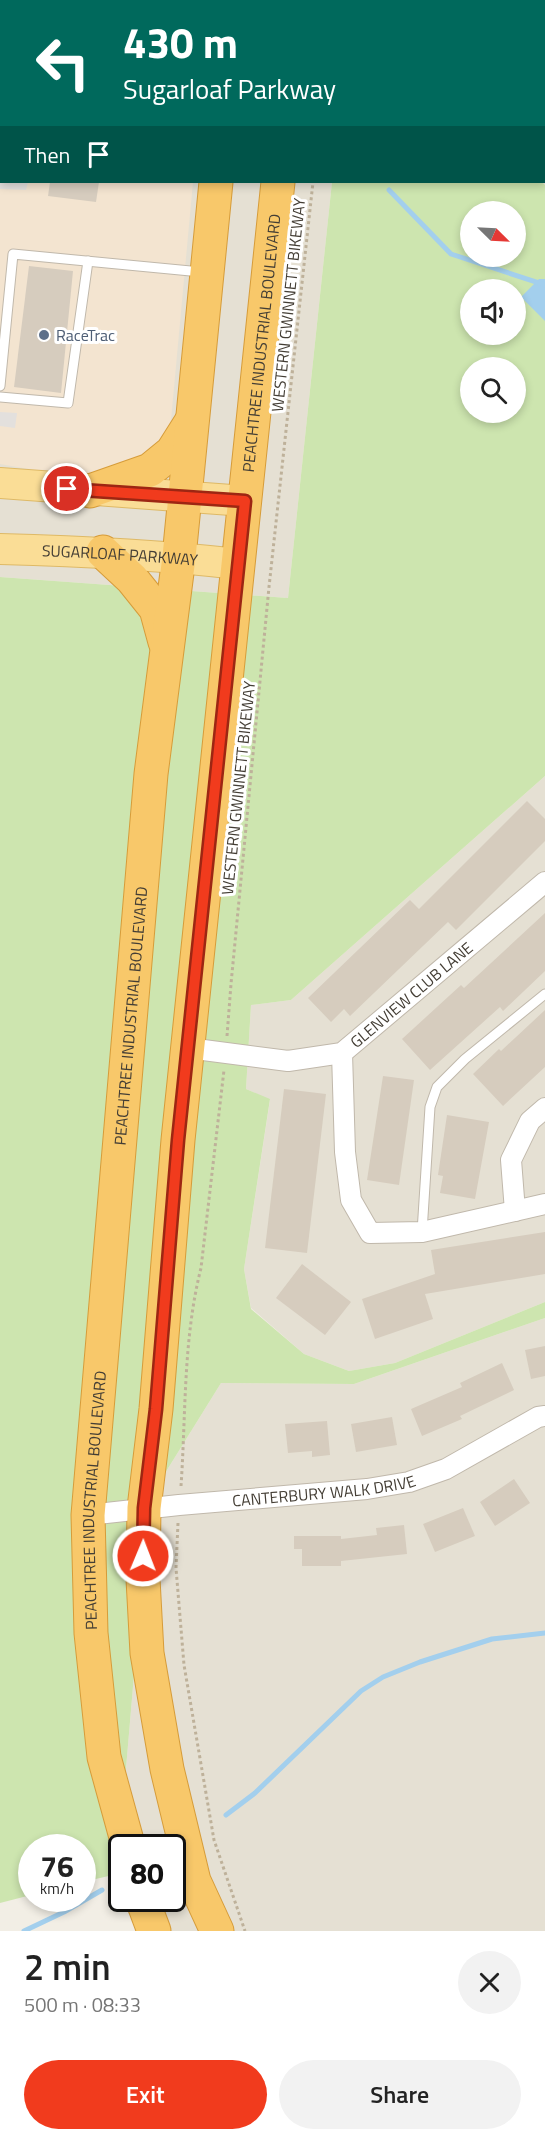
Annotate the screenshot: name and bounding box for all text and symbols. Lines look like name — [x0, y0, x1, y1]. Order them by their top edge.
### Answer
text: 430 m — [123, 10, 238, 74]
icon: left — [24, 24, 102, 102]
text: Sugarloaf Parkway — [123, 68, 336, 109]
text: Then — [24, 138, 70, 172]
icon: arrive — [82, 138, 115, 171]
street label: WESTERN GWINNETT BIKEWAY — [265, 197, 311, 413]
north arrow — [460, 201, 526, 267]
map controls — [460, 201, 526, 423]
street label: PEACHTREE INDUSTRIAL BOULEVARD — [236, 213, 287, 473]
button: sound — [460, 279, 526, 345]
place label: RaceTrac — [56, 323, 115, 347]
marker: RaceTrac — [37, 328, 51, 342]
button: search — [460, 357, 526, 423]
pin — [41, 463, 92, 514]
icon: arrive — [50, 472, 83, 505]
street label: SUGARLOAF PARKWAY — [41, 538, 199, 572]
street label: WESTERN GWINNETT BIKEWAY — [215, 680, 261, 896]
street label: PEACHTREE INDUSTRIAL BOULEVARD — [107, 885, 153, 1146]
street label: GLENVIEW CLUB LANE — [345, 936, 478, 1053]
street label: PEACHTREE INDUSTRIAL BOULEVARD — [76, 1370, 112, 1630]
street label: CANTERBURY WALK DRIVE — [231, 1469, 419, 1512]
position arrow — [111, 1524, 175, 1588]
speed limit sign: 80 — [108, 1834, 186, 1912]
text: 76 — [40, 1843, 74, 1889]
text: km/h — [40, 1877, 74, 1900]
text: 2 min — [24, 1939, 111, 1994]
button: close — [458, 1951, 521, 2014]
text: 500 m · 08:33 — [24, 1989, 141, 2020]
button: Exit — [24, 2060, 267, 2129]
button: Share — [279, 2060, 521, 2129]

